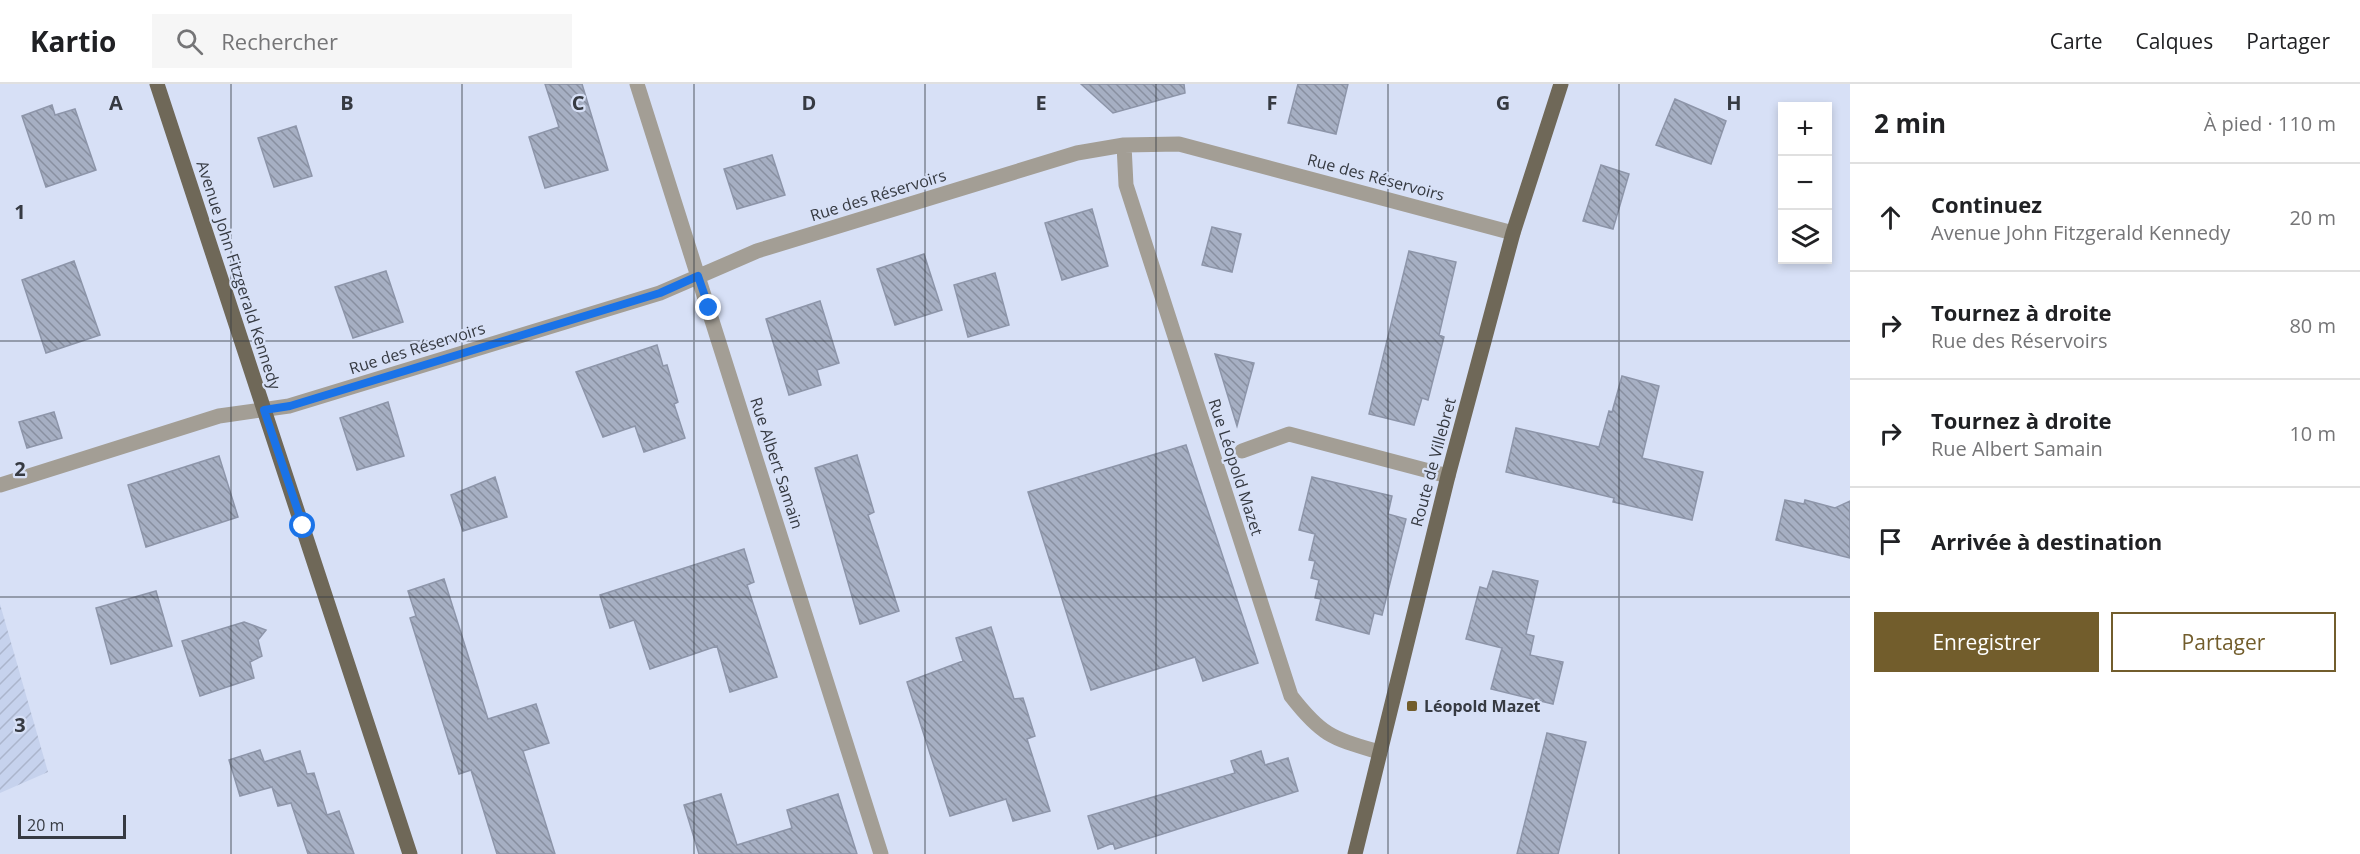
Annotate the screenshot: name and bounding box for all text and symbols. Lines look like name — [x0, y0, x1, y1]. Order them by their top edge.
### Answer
search box — [152, 14, 572, 68]
text: Kartio — [30, 22, 116, 60]
icon: search — [173, 25, 206, 58]
text: Rechercher — [221, 26, 338, 56]
text: Carte — [2050, 27, 2102, 55]
text: Calques — [2135, 27, 2213, 55]
text: Partager — [2246, 27, 2330, 55]
text: A — [109, 89, 123, 116]
text: B — [340, 89, 354, 116]
text: C — [572, 89, 585, 116]
text: D — [802, 89, 816, 116]
text: E — [1035, 89, 1047, 116]
text: F — [1267, 89, 1277, 116]
text: G — [1496, 89, 1510, 116]
text: H — [1726, 89, 1742, 116]
map controls — [1778, 102, 1832, 264]
button: + — [1778, 102, 1832, 156]
text: 2 min — [1874, 105, 1946, 141]
text: À pied · 110 m — [2204, 110, 2336, 137]
street label: Rue des Réservoirs — [1305, 148, 1447, 206]
button: − — [1778, 156, 1832, 210]
street label: Avenue John Fitzgerald Kennedy — [192, 158, 287, 393]
street label: Rue des Réservoirs — [807, 164, 949, 226]
text: Continuez — [1931, 189, 2042, 219]
text: 1 — [14, 198, 26, 225]
icon: ahead — [1874, 201, 1907, 234]
text: 20 m — [2289, 204, 2336, 231]
button: layers — [1778, 210, 1832, 264]
text: Avenue John Fitzgerald Kennedy — [1931, 219, 2230, 246]
route end — [695, 294, 721, 320]
text: Tournez à droite — [1931, 297, 2112, 327]
icon: right — [1874, 309, 1907, 342]
text: 80 m — [2289, 312, 2336, 339]
street label: Rue des Réservoirs — [346, 317, 488, 379]
text: Rue des Réservoirs — [1931, 327, 2108, 354]
street label: Rue Albert Samain — [745, 394, 809, 532]
street label: Route de Villebret — [1405, 395, 1461, 529]
street label: Rue Léopold Mazet — [1203, 396, 1269, 539]
text: Tournez à droite — [1931, 405, 2112, 435]
icon: right — [1874, 417, 1907, 450]
text: 10 m — [2289, 420, 2336, 447]
text: Rue Albert Samain — [1931, 435, 2103, 462]
text: 2 — [14, 455, 26, 482]
route start — [289, 512, 315, 538]
icon: arrive — [1874, 525, 1907, 558]
text: Arrivée à destination — [1931, 526, 2162, 556]
button: Enregistrer — [1874, 612, 2099, 672]
button: Partager — [2111, 612, 2336, 672]
place label: Léopold Mazet — [1424, 695, 1541, 717]
marker: Léopold Mazet — [1405, 699, 1419, 713]
text: 3 — [14, 711, 26, 738]
scale bar — [18, 812, 126, 840]
text: 20 m — [27, 814, 64, 836]

